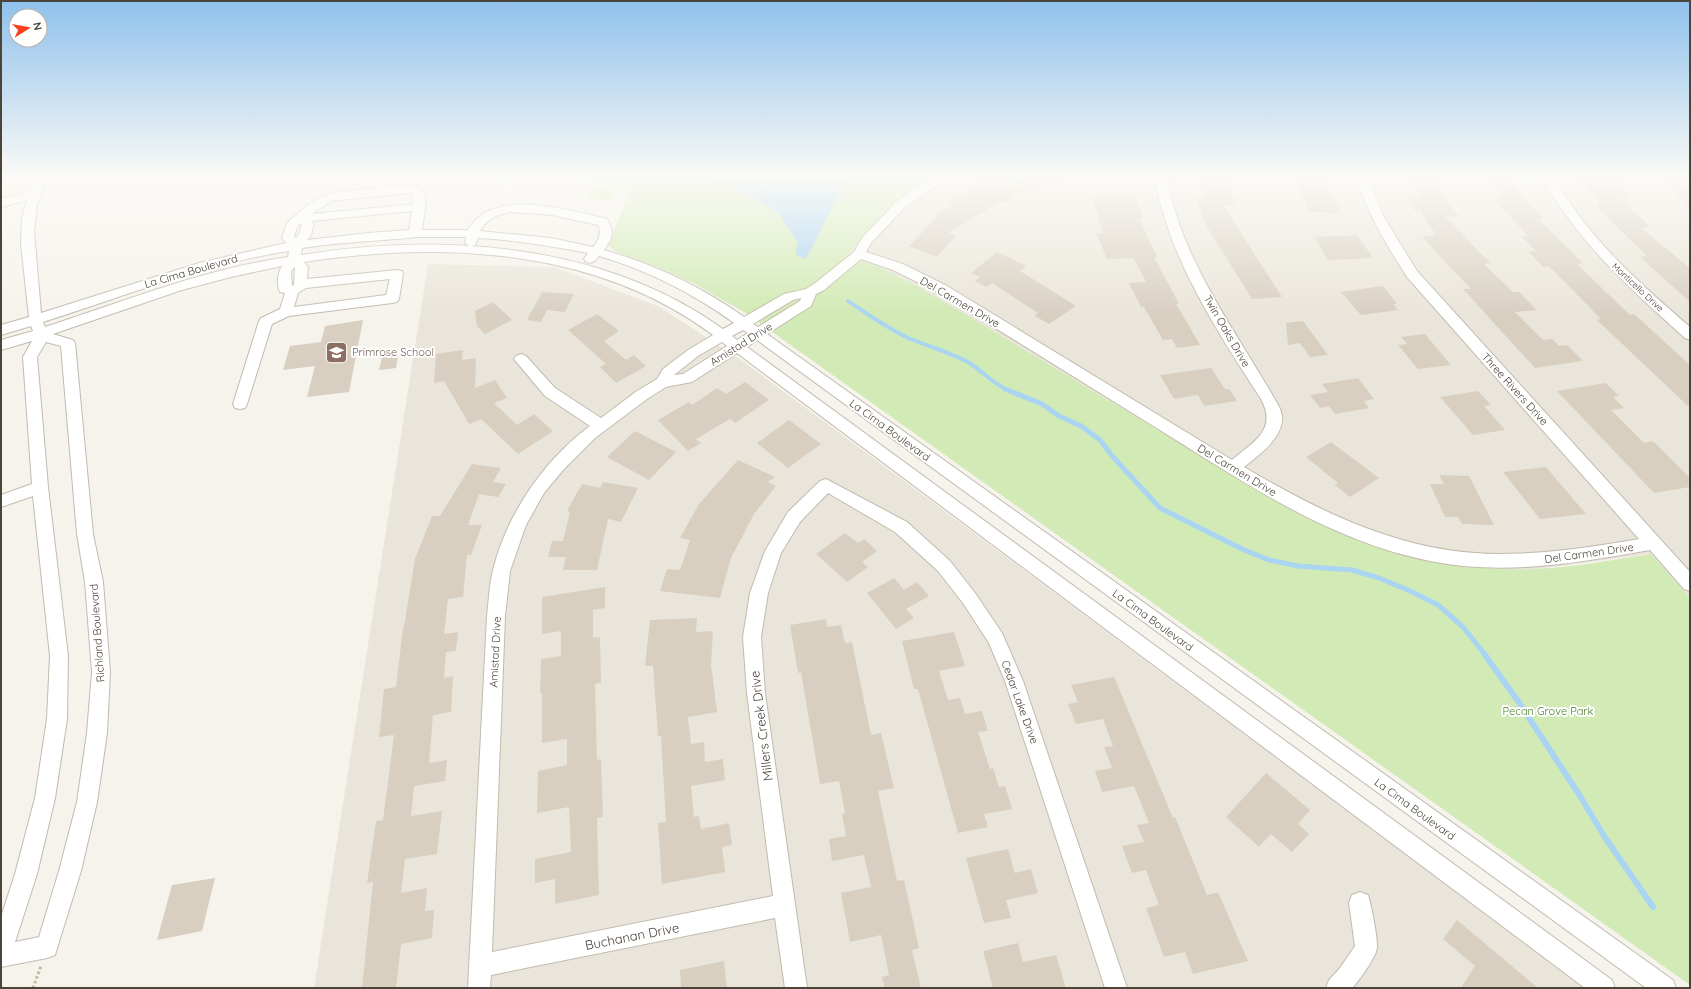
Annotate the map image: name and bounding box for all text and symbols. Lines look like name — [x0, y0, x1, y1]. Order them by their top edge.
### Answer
north arrow — [8, 8, 48, 48]
text: N — [30, 21, 45, 31]
street label: La Cima Boulevard — [143, 251, 239, 291]
street label: Monticello Drive — [1610, 260, 1666, 314]
street label: Del Carmen Drive — [918, 273, 1002, 331]
street label: Twin Oaks Drive — [1201, 292, 1253, 370]
street label: Amistad Drive — [707, 319, 775, 369]
school or university icon: Primrose School — [323, 339, 349, 365]
place label: Primrose School — [352, 345, 434, 359]
street label: Three Rivers Drive — [1479, 350, 1551, 428]
street label: La Cima Boulevard — [847, 396, 933, 464]
street label: Del Carmen Drive — [1195, 441, 1279, 499]
street label: Del Carmen Drive — [1544, 540, 1634, 566]
street label: Richland Boulevard — [87, 583, 107, 683]
street label: La Cima Boulevard — [1110, 586, 1196, 654]
street label: Amistad Drive — [486, 616, 504, 688]
street label: Cedar Lake Drive — [998, 658, 1042, 746]
street label: Millers Creek Drive — [746, 670, 776, 782]
park label: Pecan Grove Park — [1503, 704, 1594, 718]
street label: La Cima Boulevard — [1372, 775, 1458, 843]
street label: Buchanan Drive — [584, 919, 680, 953]

